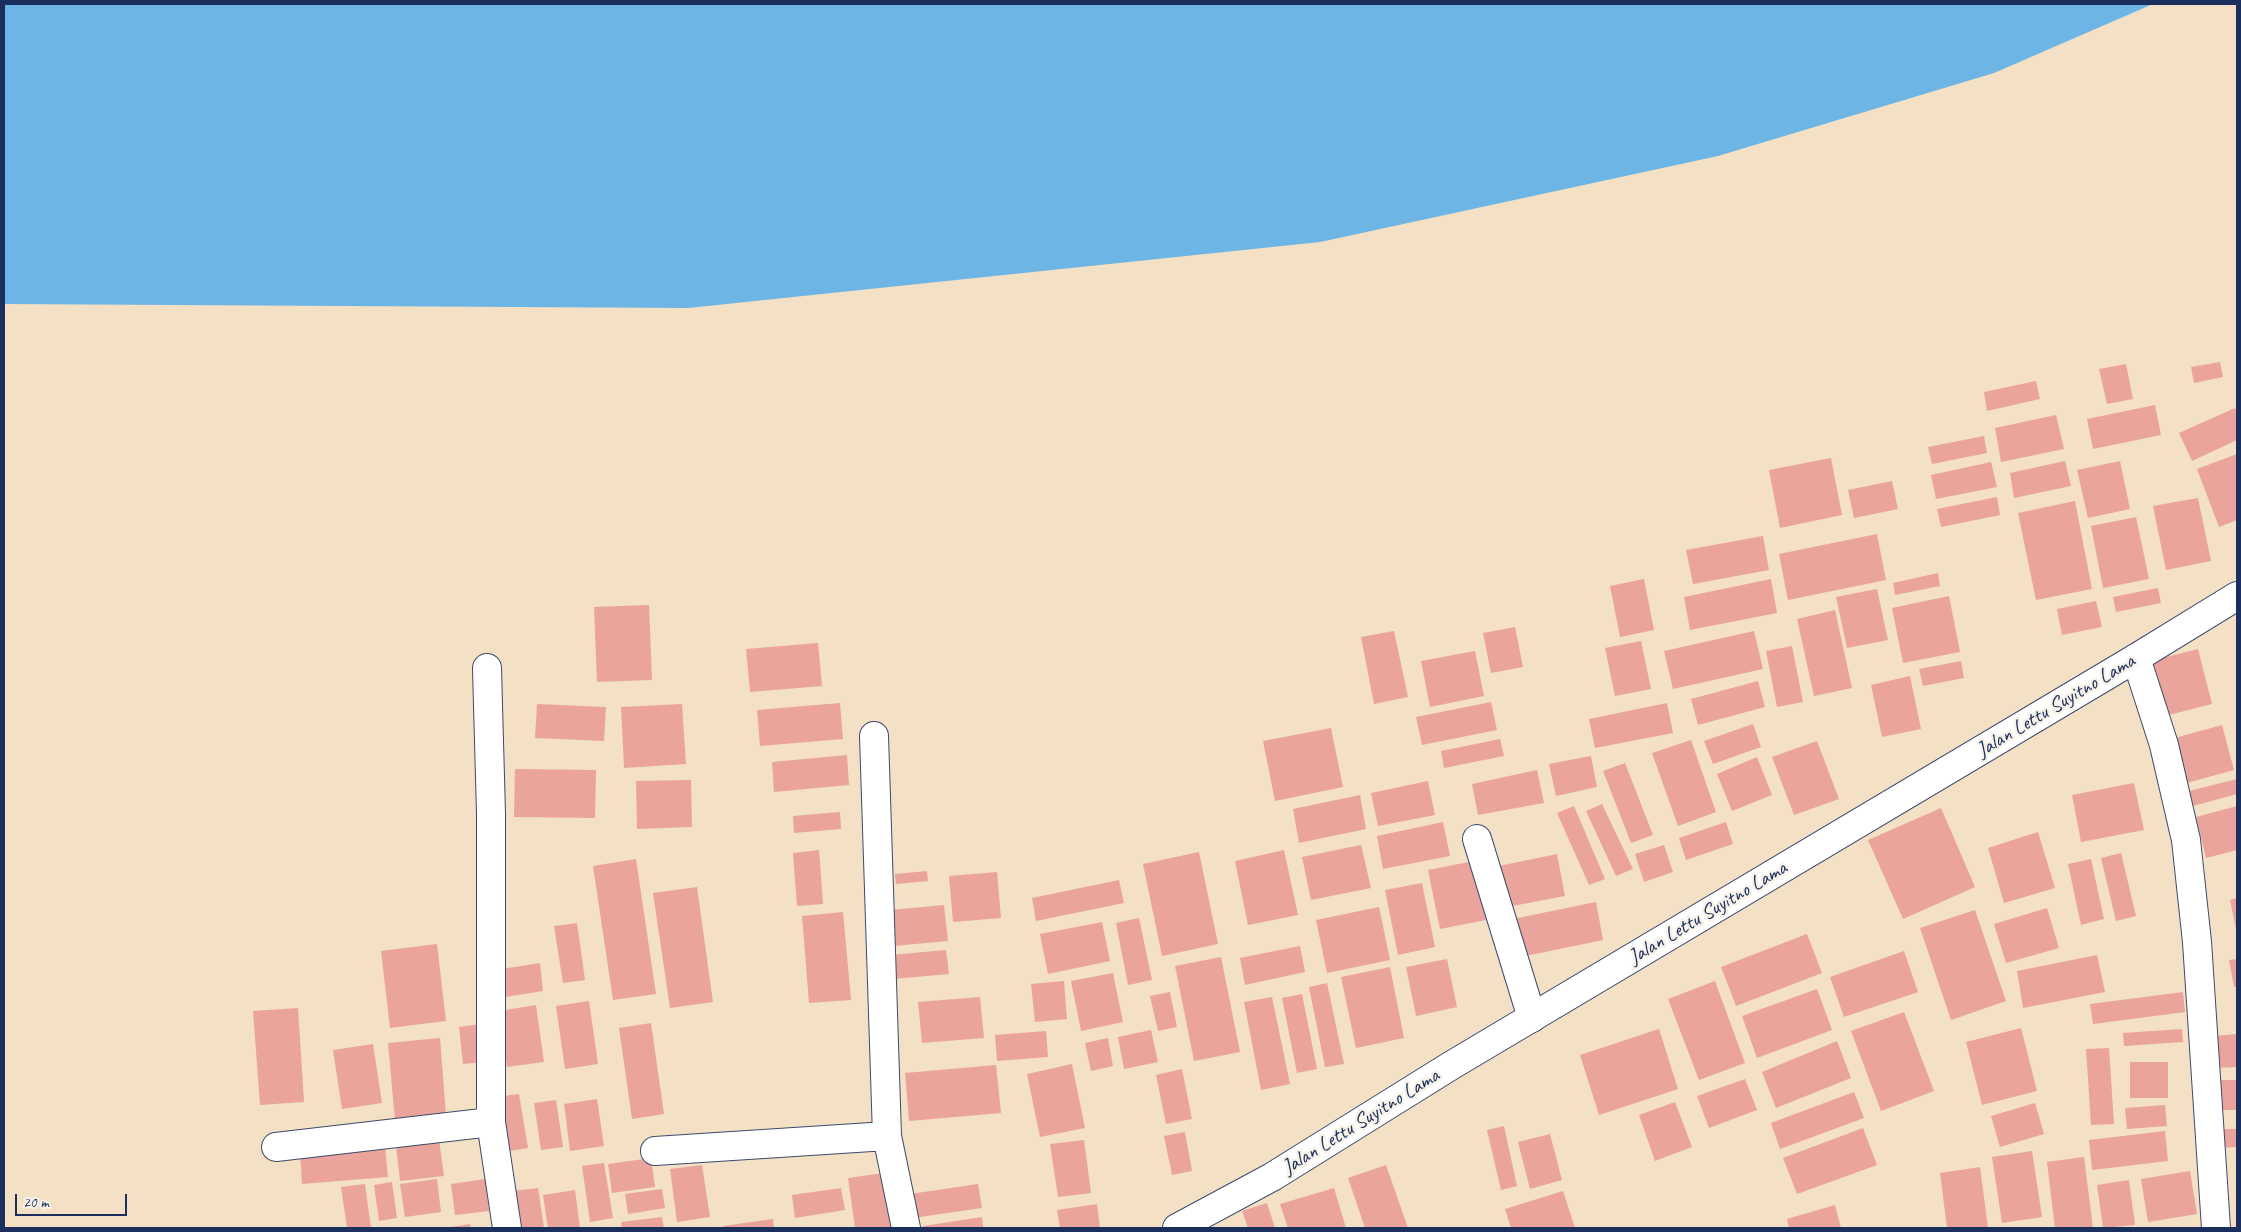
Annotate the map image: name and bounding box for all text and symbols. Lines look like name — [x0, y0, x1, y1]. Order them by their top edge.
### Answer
street label: Jalan Lettu Suyitno Lama — [1972, 649, 2140, 763]
street label: Jalan Lettu Suyitno Lama — [1624, 856, 1792, 970]
street label: Jalan Lettu Suyitno Lama — [1278, 1064, 1444, 1180]
scale bar — [18, 1184, 130, 1216]
text: 20 m — [23, 1193, 49, 1212]

